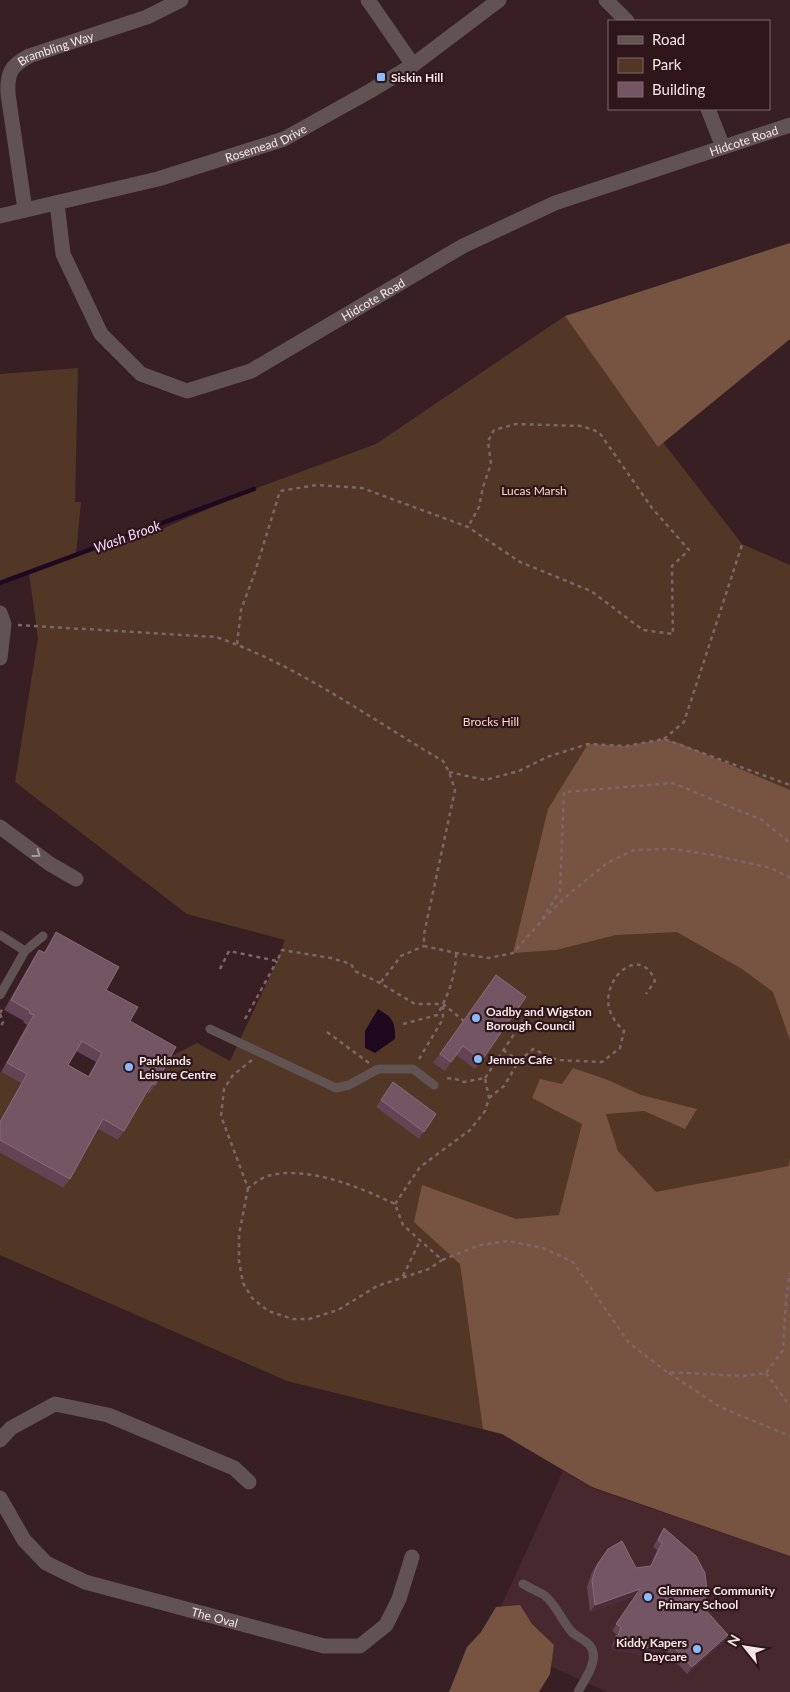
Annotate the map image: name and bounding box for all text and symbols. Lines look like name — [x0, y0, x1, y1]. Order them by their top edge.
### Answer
legend — [608, 20, 770, 110]
street label: Brambling Way — [14, 27, 96, 69]
text: Road — [652, 30, 685, 48]
text: Park — [652, 55, 682, 73]
place label: Siskin Hill — [391, 70, 443, 85]
marker: Siskin Hill — [375, 71, 387, 83]
text: Building — [652, 80, 705, 98]
street label: Rosemead Drive — [223, 120, 309, 165]
street label: Hidcote Road — [707, 122, 780, 159]
street label: Hidcote Road — [338, 275, 407, 324]
park label: Lucas Marsh — [501, 483, 567, 498]
water label: Wash Brook — [91, 516, 163, 556]
park label: Brocks Hill — [463, 714, 519, 729]
one-way arrow — [31, 849, 40, 857]
place label: Oadby and Wigston Borough Council — [486, 1004, 592, 1033]
marker: Oadby and Wigston Borough Council — [470, 1012, 482, 1024]
place label: Jennos Cafe — [488, 1052, 553, 1067]
place label: Parklands Leisure Centre — [139, 1053, 217, 1082]
marker: Jennos Cafe — [472, 1053, 484, 1065]
marker: Parklands Leisure Centre — [123, 1061, 135, 1073]
place label: Glenmere Community Primary School — [658, 1583, 776, 1612]
marker: Glenmere Community Primary School — [642, 1591, 654, 1603]
street label: The Oval — [190, 1603, 240, 1630]
north arrow — [720, 1622, 770, 1672]
text: N — [723, 1631, 743, 1649]
place label: Kiddy Kapers Daycare — [616, 1635, 688, 1664]
marker: Kiddy Kapers Daycare — [691, 1643, 703, 1655]

